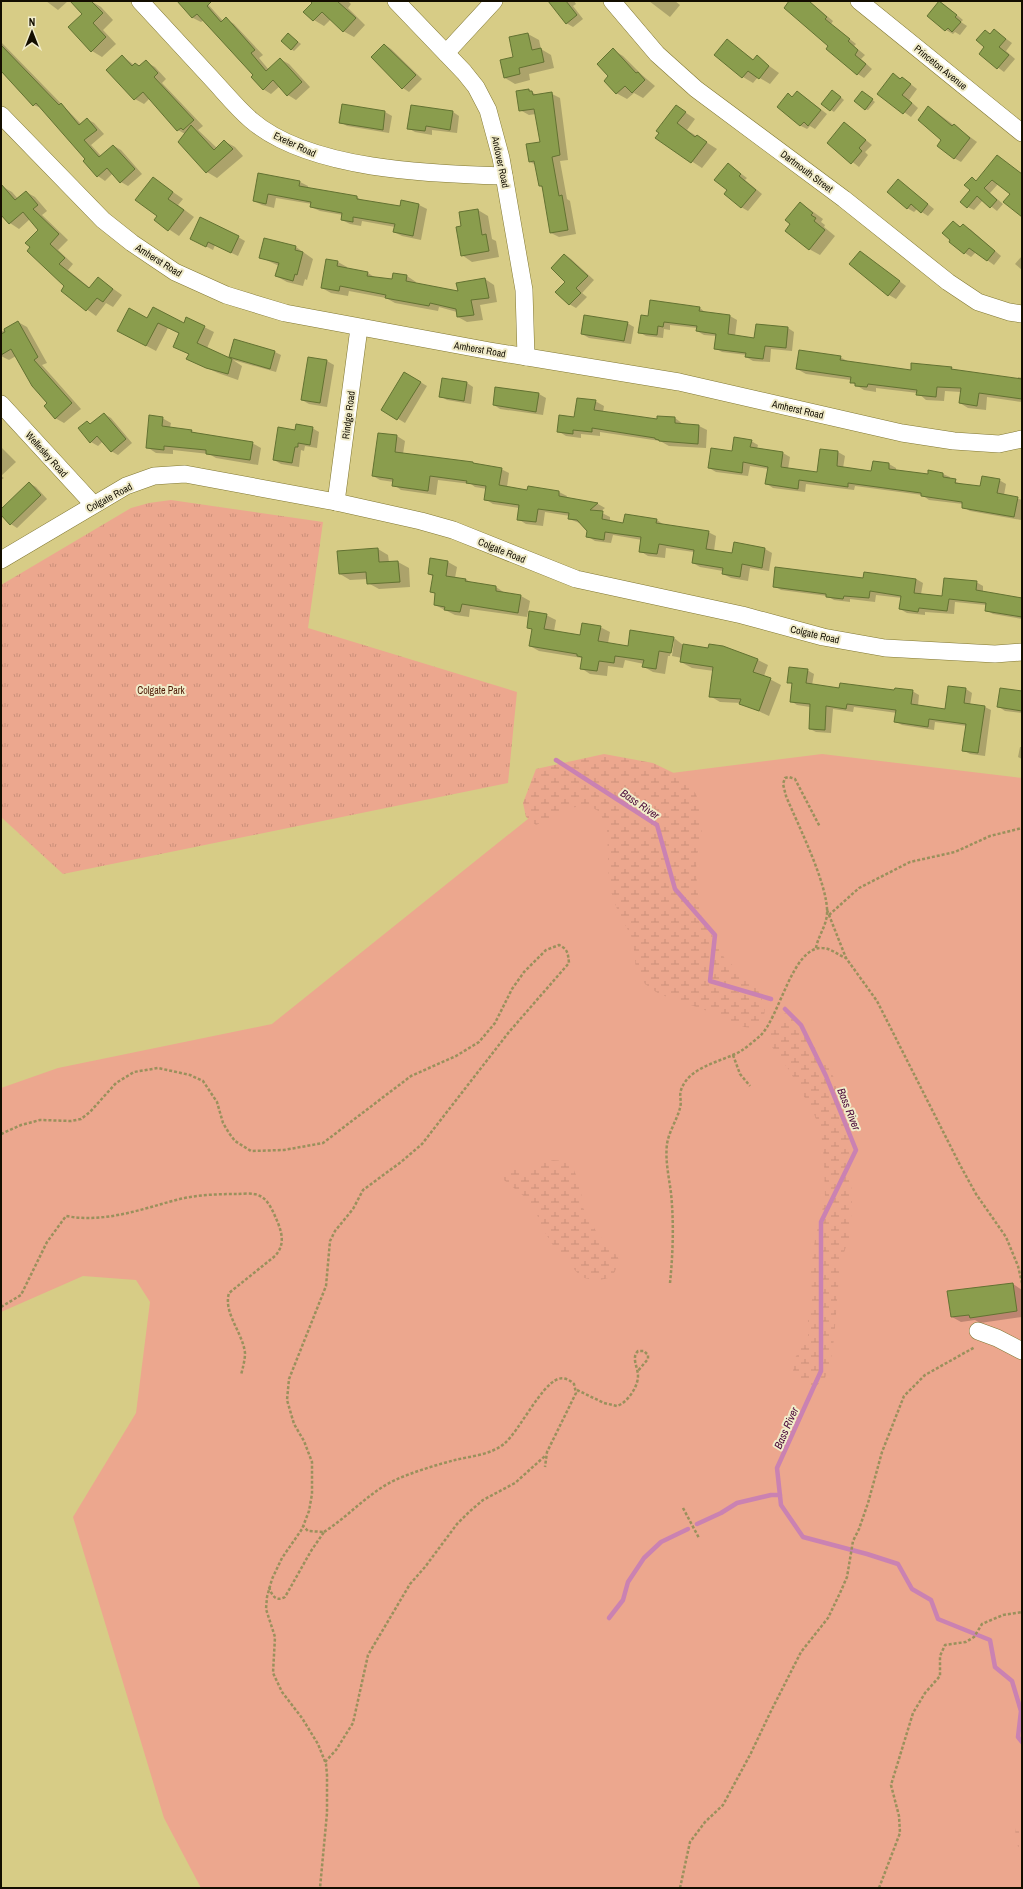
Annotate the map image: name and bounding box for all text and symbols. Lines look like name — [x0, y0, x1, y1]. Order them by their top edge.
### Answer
north arrow — [12, 12, 52, 52]
text: N — [29, 15, 35, 29]
street label: Princeton Avenue — [911, 42, 970, 93]
street label: Exeter Road — [271, 129, 318, 160]
street label: Andover Road — [488, 134, 512, 189]
street label: Dartmouth Street — [778, 147, 836, 196]
street label: Amherst Road — [132, 240, 184, 280]
street label: Amherst Road — [452, 338, 507, 360]
street label: Rindge Road — [339, 390, 358, 440]
street label: Amherst Road — [770, 397, 825, 422]
street label: Wellesley Road — [23, 429, 70, 480]
street label: Colgate Road — [84, 480, 134, 515]
street label: Colgate Road — [476, 535, 527, 566]
street label: Colgate Road — [789, 623, 841, 646]
park label: Colgate Park — [137, 684, 186, 697]
water label: Bass River — [618, 786, 663, 823]
water label: Bass River — [834, 1086, 864, 1133]
water label: Bass River — [771, 1404, 802, 1451]

